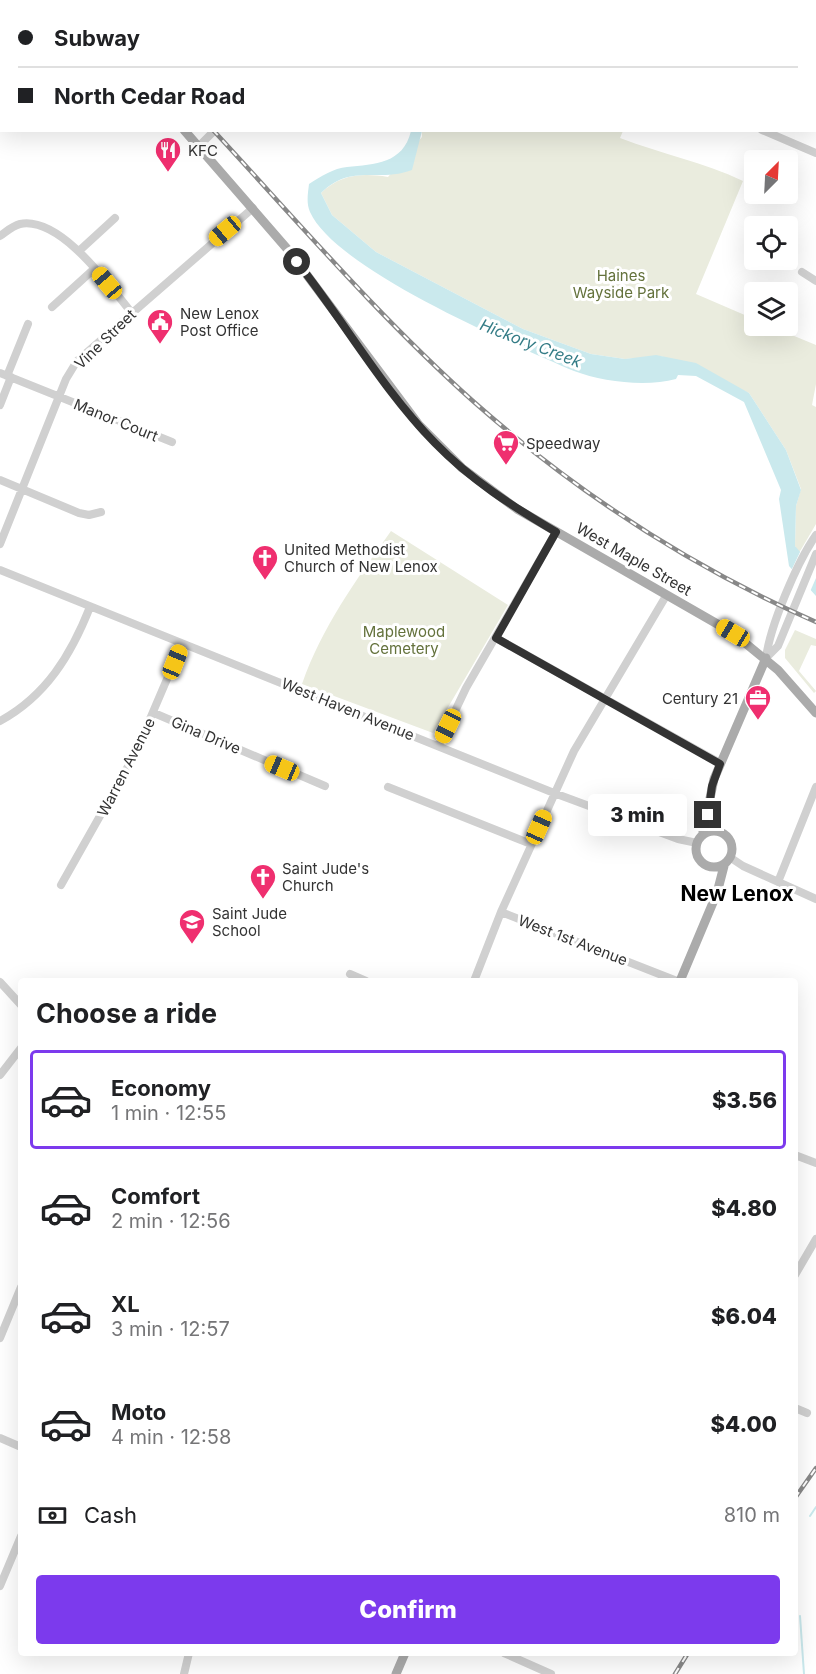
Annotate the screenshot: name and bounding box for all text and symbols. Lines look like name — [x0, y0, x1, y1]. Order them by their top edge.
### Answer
text: Subway — [54, 25, 140, 51]
text: North Cedar Road — [54, 83, 245, 109]
restaurant icon: KFC — [153, 135, 183, 173]
place label: KFC — [188, 141, 218, 160]
north arrow — [744, 150, 798, 204]
map controls — [744, 150, 798, 336]
car — [205, 213, 245, 249]
button: locate — [744, 216, 798, 270]
route start — [283, 248, 310, 275]
car — [89, 263, 125, 303]
park label: Haines Wayside Park — [573, 266, 670, 302]
button: layers — [744, 282, 798, 336]
place label: New Lenox Post Office — [180, 304, 259, 340]
street label: Vine Street — [70, 305, 140, 373]
public building icon: New Lenox Post Office — [145, 307, 175, 345]
water label: Hickory Creek — [477, 314, 585, 372]
street label: Manor Court — [71, 394, 161, 446]
supermarket icon: Speedway — [491, 428, 521, 466]
place label: Speedway — [526, 434, 601, 453]
street label: West Maple Street — [573, 518, 695, 600]
place label: United Methodist Church of New Lenox — [284, 540, 438, 576]
church icon: United Methodist Church of New Lenox — [250, 543, 280, 581]
car — [713, 616, 753, 650]
park label: Maplewood Cemetery — [363, 622, 445, 658]
car — [160, 642, 190, 682]
street label: West Haven Avenue — [279, 674, 417, 744]
office icon: Century 21 — [743, 683, 773, 721]
place label: Century 21 — [662, 689, 738, 708]
car — [432, 706, 464, 746]
street label: Gina Drive — [168, 712, 244, 758]
street label: Warren Avenue — [93, 714, 159, 820]
car — [262, 753, 302, 783]
callout: 3 min — [588, 794, 687, 836]
route end — [694, 801, 721, 828]
text: 3 min — [610, 803, 665, 827]
car — [523, 807, 555, 847]
place label: Saint Jude's Church — [282, 859, 369, 895]
church icon: Saint Jude's Church — [248, 862, 278, 900]
district label: New Lenox — [680, 881, 794, 906]
place label: Saint Jude School — [212, 904, 287, 940]
school or university icon: Saint Jude School — [177, 907, 207, 945]
street label: West 1st Avenue — [516, 910, 630, 970]
text: Choose a ride — [36, 997, 217, 1030]
icon: car — [39, 1073, 93, 1127]
text: Economy — [111, 1075, 211, 1101]
text: $3.56 — [712, 1087, 777, 1113]
text: 1 min · 12:55 — [111, 1101, 226, 1125]
icon: car — [39, 1181, 93, 1235]
text: Comfort — [111, 1183, 200, 1209]
text: $4.80 — [711, 1195, 777, 1221]
text: 2 min · 12:56 — [111, 1209, 231, 1233]
icon: car — [39, 1289, 93, 1343]
text: XL — [111, 1291, 140, 1317]
text: $6.04 — [711, 1303, 777, 1329]
text: 3 min · 12:57 — [111, 1317, 230, 1341]
icon: car — [39, 1397, 93, 1451]
text: Moto — [111, 1399, 166, 1425]
text: $4.00 — [711, 1411, 777, 1437]
text: 4 min · 12:58 — [111, 1425, 231, 1449]
icon: cash — [36, 1499, 69, 1532]
text: Cash — [84, 1502, 137, 1528]
text: 810 m — [724, 1503, 780, 1527]
button: Confirm — [36, 1575, 780, 1644]

